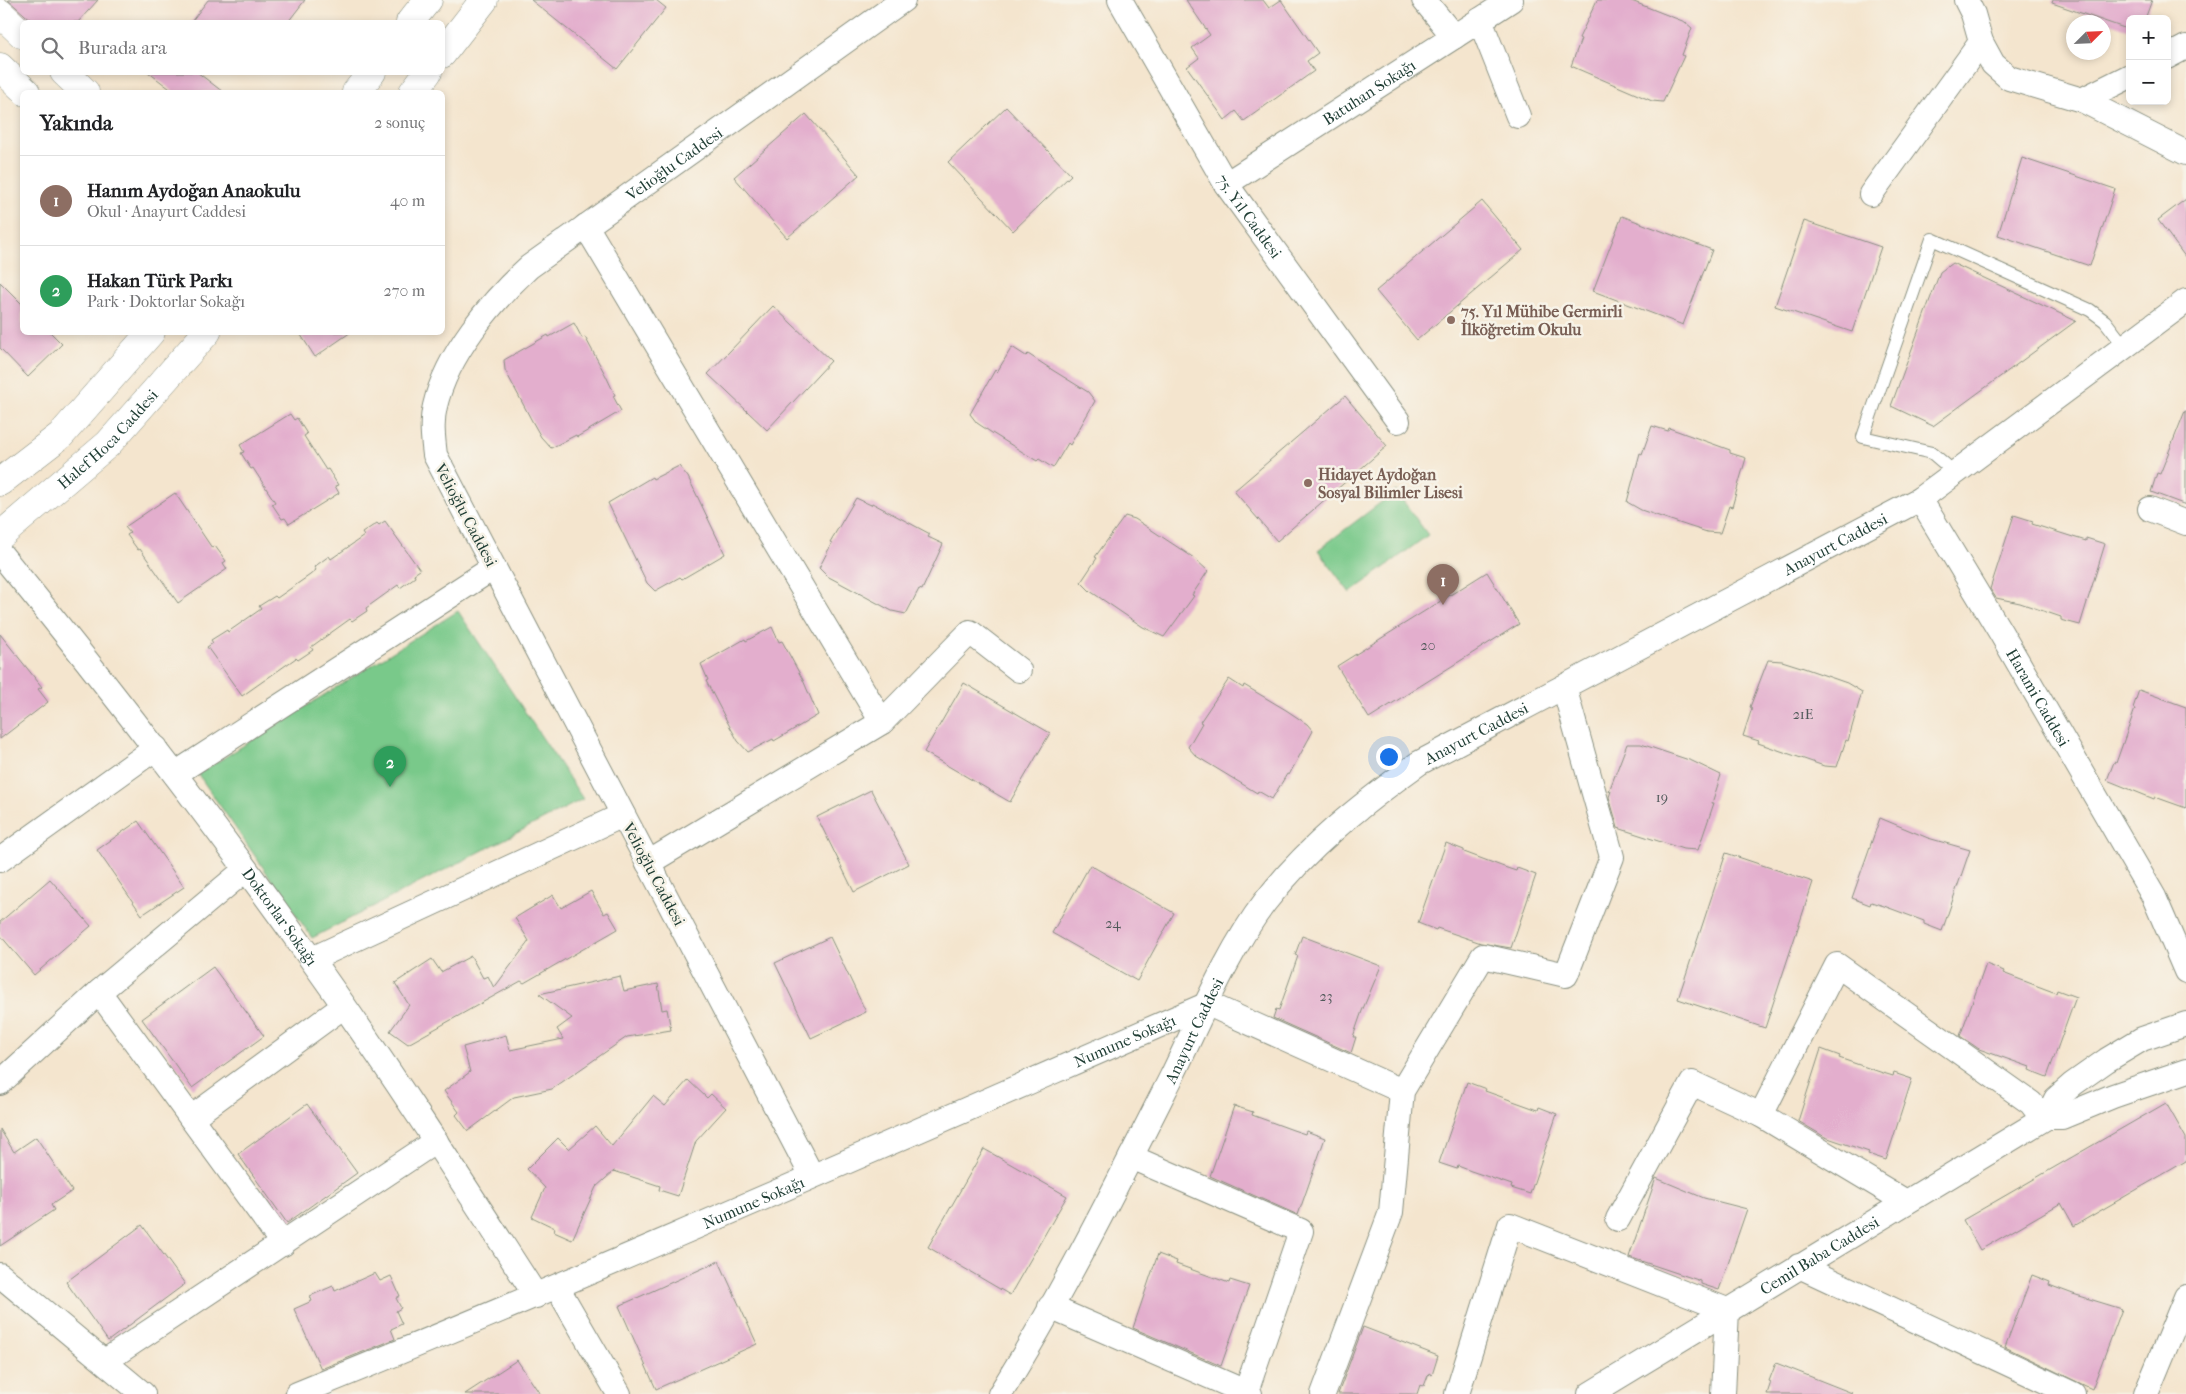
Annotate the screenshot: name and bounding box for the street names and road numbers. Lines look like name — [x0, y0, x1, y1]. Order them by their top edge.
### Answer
street label: Batuhan Sokağı — [1319, 55, 1419, 129]
street label: Velioğlu Caddesi — [621, 122, 726, 205]
street label: 75. Yıl Caddesi — [1213, 171, 1286, 262]
street label: Halef Hoca Caddesi — [53, 385, 162, 493]
street label: Velioğlu Caddesi — [430, 459, 501, 570]
street label: Anayurt Caddesi — [1779, 508, 1891, 579]
street label: Harami Caddesi — [2003, 645, 2074, 750]
street label: Anayurt Caddesi — [1420, 698, 1531, 769]
street label: Velioğlu Caddesi — [618, 818, 689, 929]
street label: Doktorlar Sokağı — [238, 864, 322, 969]
street label: Anayurt Caddesi — [1160, 974, 1227, 1087]
street label: Numune Sokağı — [1071, 1010, 1179, 1071]
street label: Numune Sokağı — [700, 1172, 807, 1232]
street label: Cemil Baba Caddesi — [1756, 1212, 1882, 1298]

